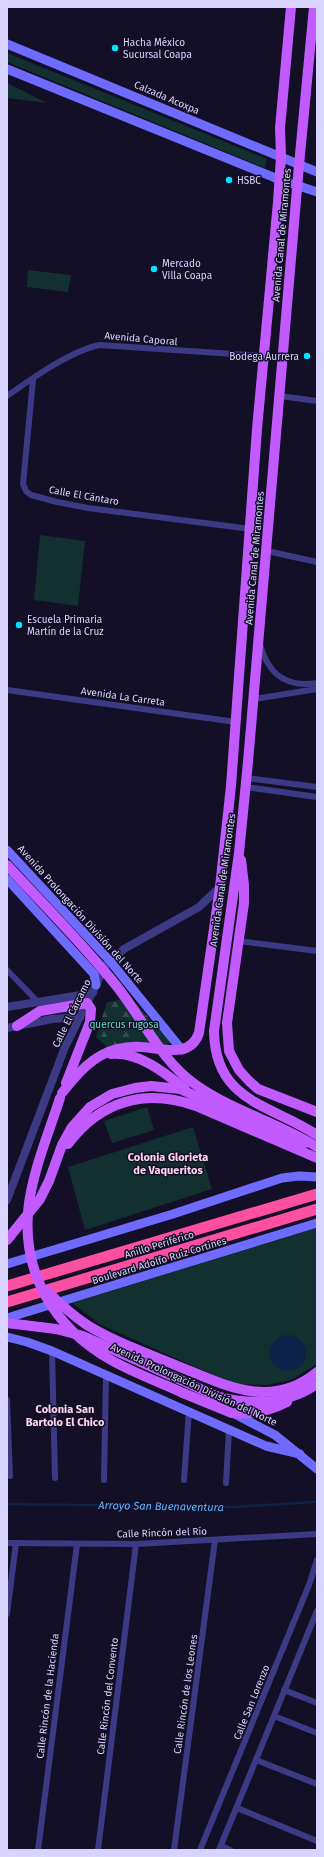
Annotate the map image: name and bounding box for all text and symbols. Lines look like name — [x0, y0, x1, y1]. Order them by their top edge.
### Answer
place label: Hacha México Sucursal Coapa — [123, 37, 192, 61]
marker: Hacha México Sucursal Coapa — [110, 43, 120, 53]
street label: Calzada Acoxpa — [132, 79, 201, 117]
street label: Avenida Canal de Miramontes — [270, 167, 294, 302]
marker: HSBC — [224, 175, 234, 185]
place label: HSBC — [237, 175, 261, 187]
place label: Mercado Villa Coapa — [162, 258, 212, 282]
marker: Mercado Villa Coapa — [149, 264, 159, 274]
street label: Avenida Caporal — [104, 330, 178, 348]
place label: Bodega Aurrera — [229, 351, 299, 363]
marker: Bodega Aurrera — [302, 351, 312, 361]
street label: Calle El Cántaro — [48, 484, 120, 508]
street label: Avenida Canal de Miramontes — [243, 490, 267, 625]
place label: Escuela Primaria Martín de la Cruz — [27, 614, 104, 638]
marker: Escuela Primaria Martín de la Cruz — [14, 620, 24, 630]
street label: Avenida La Carreta — [80, 685, 166, 709]
street label: Avenida Canal de Miramontes — [208, 813, 238, 947]
street label: Avenida Prolongación División del Norte — [15, 843, 146, 986]
street label: Calle El Cárcamo — [50, 977, 94, 1050]
park label: quercus rugosa — [89, 1019, 159, 1031]
district label: Colonia Glorieta de Vaqueritos — [128, 1151, 208, 1177]
street label: Anillo Periférico — [123, 1229, 196, 1261]
street label: Boulevard Adolfo Ruiz Cortines — [91, 1235, 228, 1287]
street label: Avenida Prolongación División del Norte — [109, 1341, 279, 1429]
district label: Colonia San Bartolo El Chico — [26, 1403, 105, 1429]
water label: Arroyo San Buenaventura — [97, 1499, 224, 1514]
street label: Calle Rincón del Río — [117, 1524, 207, 1541]
street label: Calle Rincón de la Hacienda — [34, 1633, 62, 1759]
street label: Calle Rincón de los Leones — [172, 1633, 200, 1755]
street label: Calle Rincón del Convento — [95, 1637, 121, 1755]
street label: Calle San Lorenzo — [231, 1663, 272, 1742]

